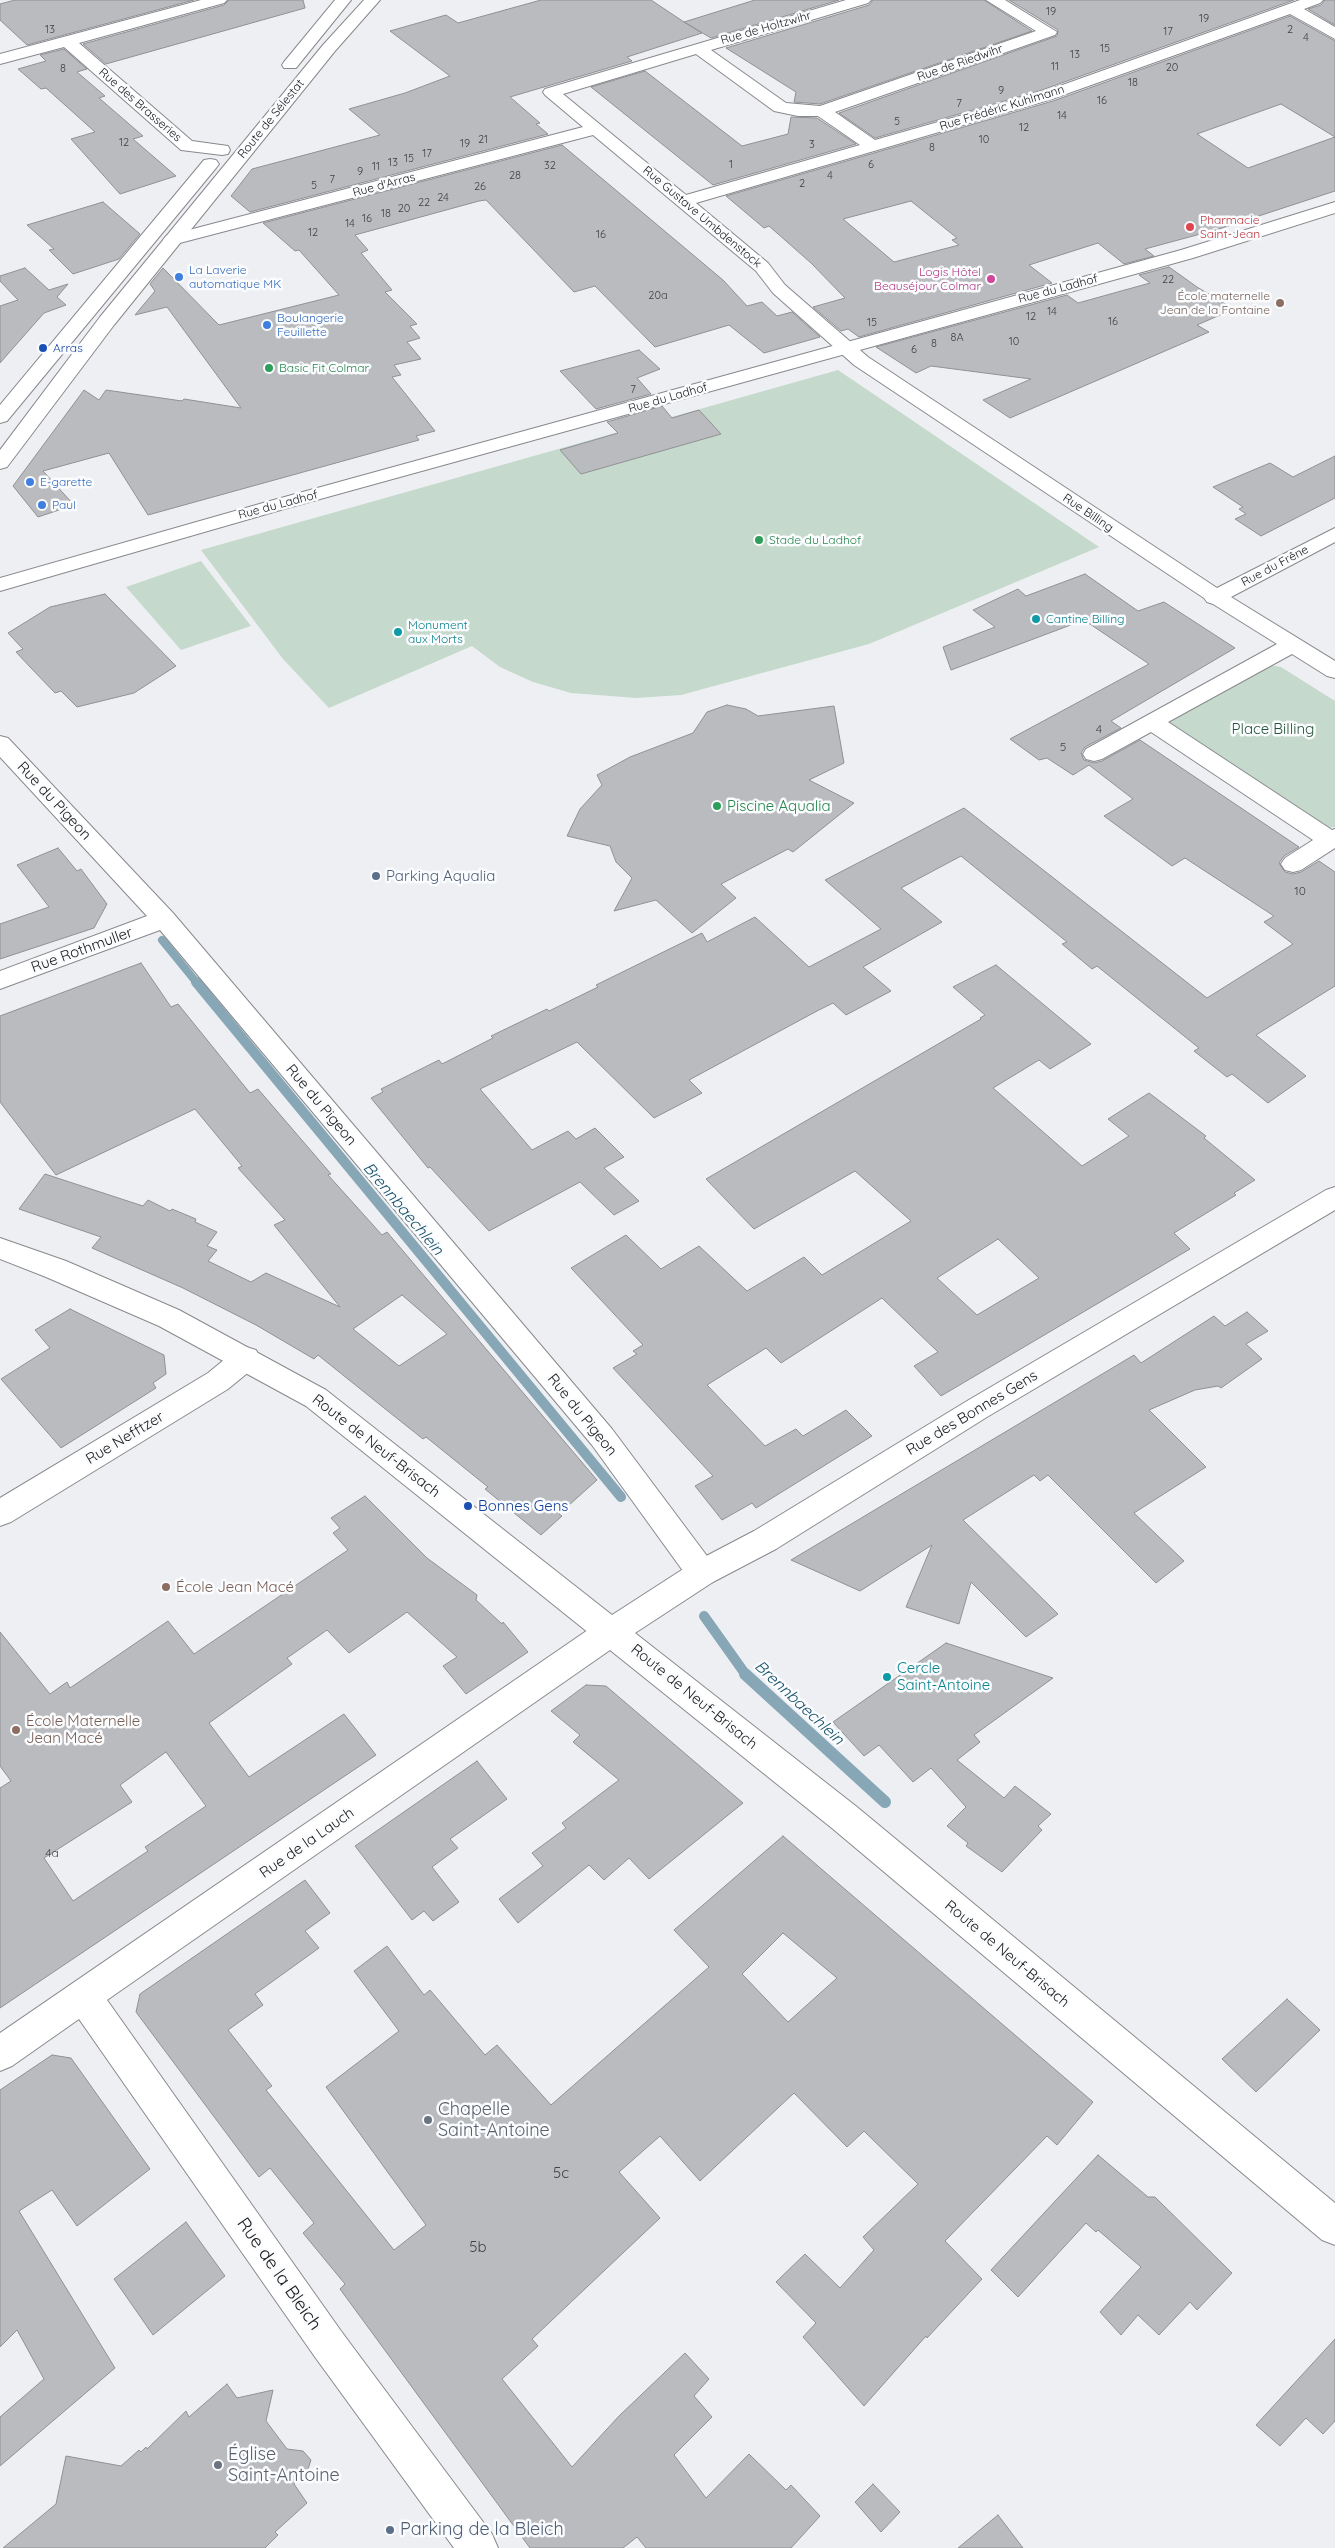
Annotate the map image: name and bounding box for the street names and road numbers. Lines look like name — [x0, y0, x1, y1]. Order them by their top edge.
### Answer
street label: Rue de Holtzwihr — [719, 8, 813, 48]
street label: Rue de Riedwihr — [915, 42, 1005, 84]
street label: Rue des Brasseries — [96, 65, 184, 145]
street label: Route de Sélestat — [235, 77, 307, 161]
street label: Rue Frédéric Kuhlmann — [938, 82, 1066, 134]
street label: Rue Gustave Umbdenstock — [640, 163, 764, 271]
street label: Rue d'Arras — [351, 170, 417, 200]
street label: Rue du Ladhof — [1017, 271, 1099, 307]
street label: Rue du Ladhof — [627, 380, 709, 416]
street label: Rue du Ladhof — [237, 487, 319, 523]
street label: Rue Billing — [1060, 491, 1116, 535]
street label: Rue du Frêne — [1239, 542, 1311, 590]
street label: Rue du Pigeon — [13, 758, 95, 844]
street label: Rue Rothmuller — [29, 923, 135, 977]
street label: Rue du Pigeon — [282, 1061, 360, 1149]
street label: Rue des Bonnes Gens — [903, 1367, 1041, 1459]
street label: Rue du Pigeon — [543, 1370, 621, 1460]
street label: Route de Neuf-Brisach — [308, 1390, 444, 1502]
street label: Rue Nefftzer — [83, 1408, 167, 1468]
street label: Route de Neuf-Brisach — [627, 1641, 761, 1753]
street label: Rue de la Lauch — [256, 1804, 358, 1882]
street label: Route de Neuf-Brisach — [941, 1897, 1073, 2011]
street label: Rue de la Bleich — [232, 2214, 326, 2334]

